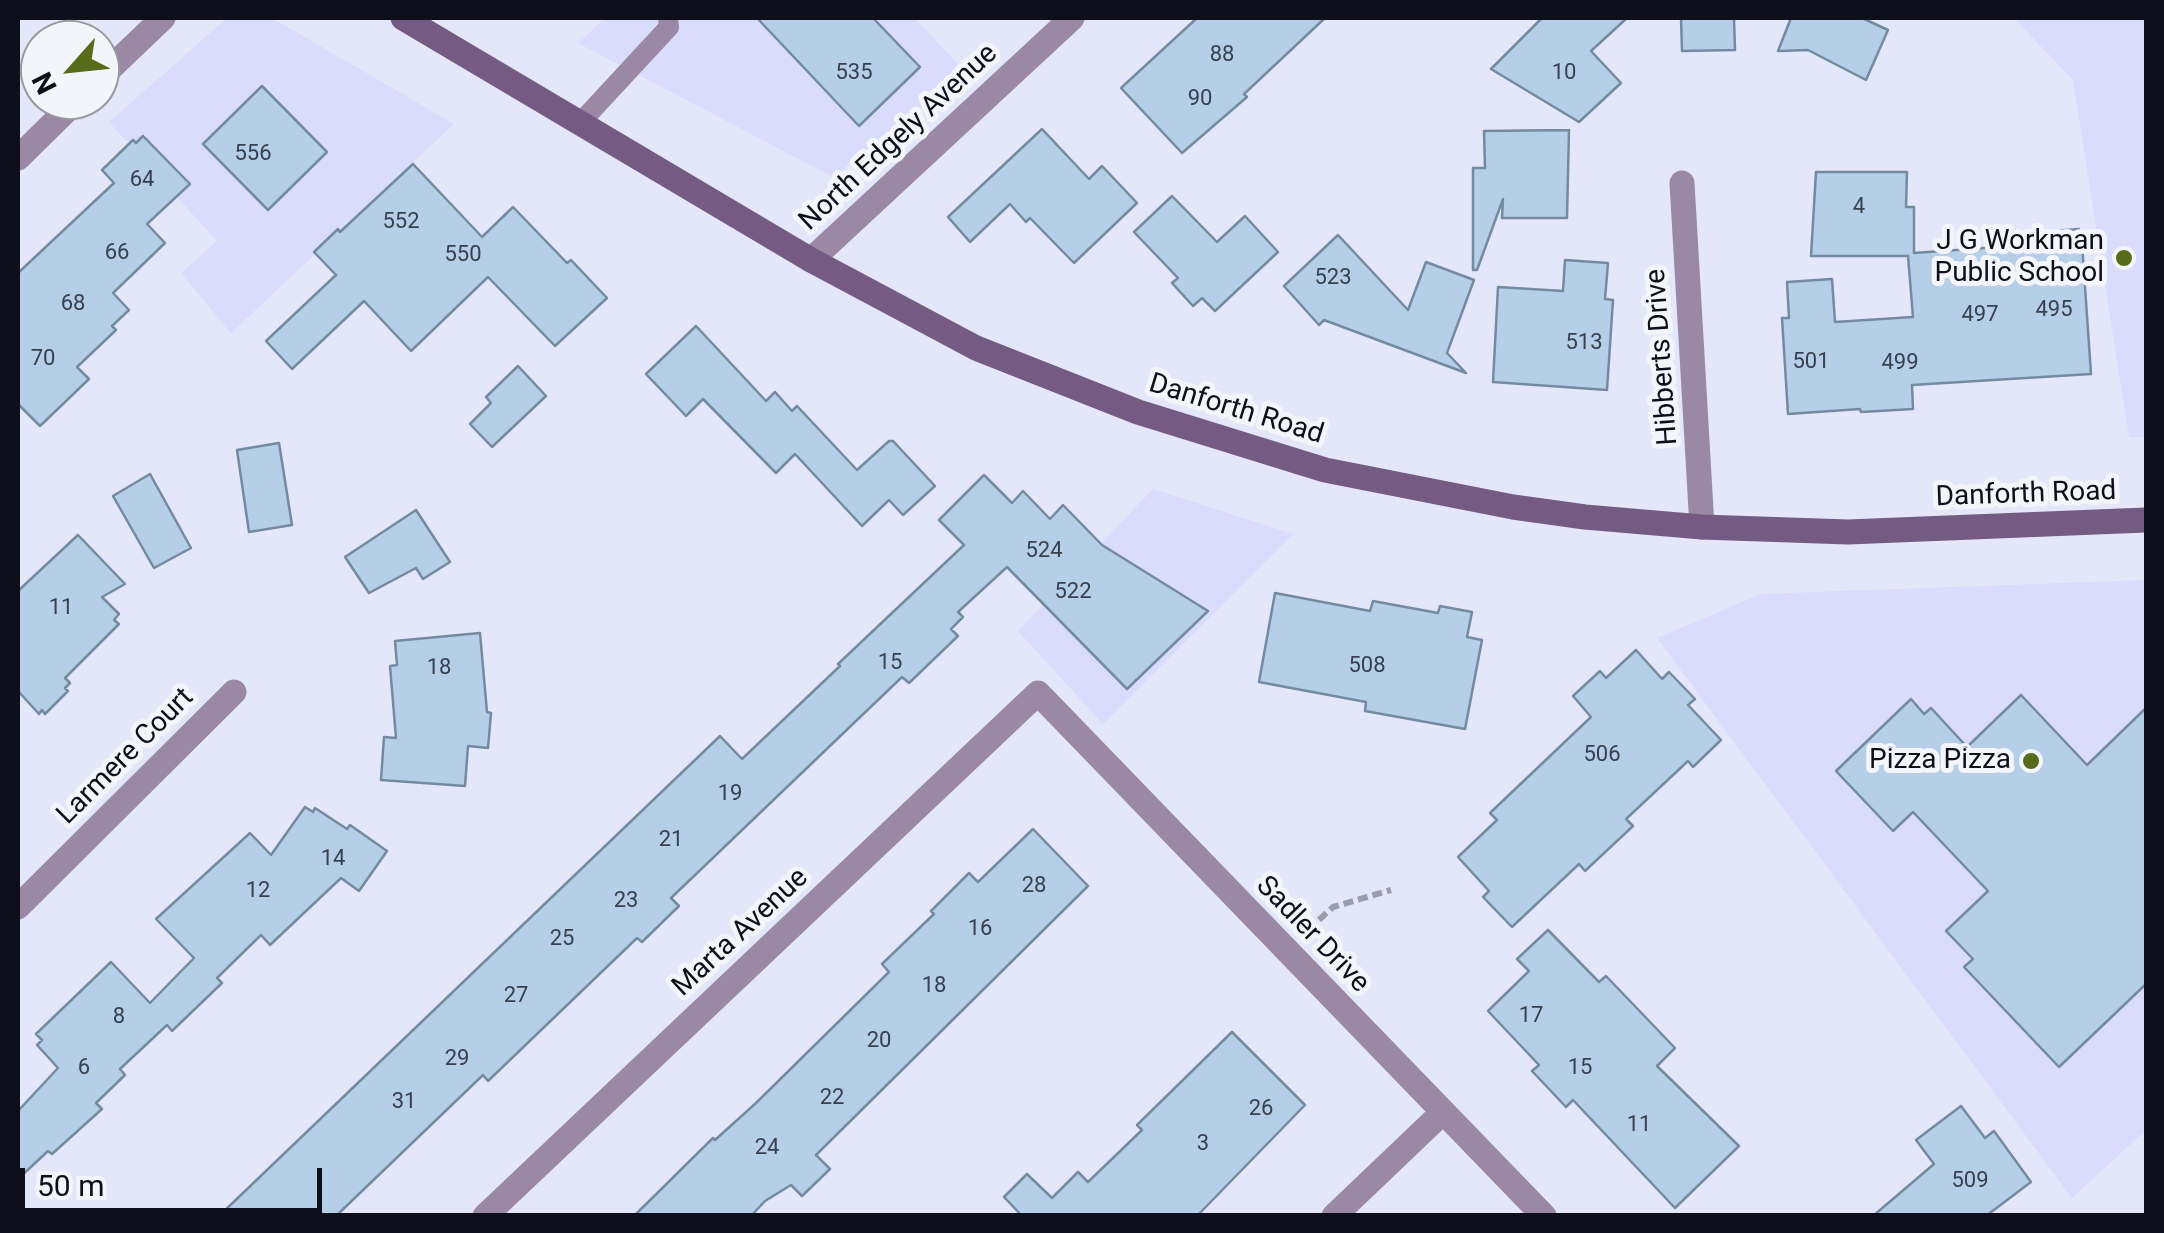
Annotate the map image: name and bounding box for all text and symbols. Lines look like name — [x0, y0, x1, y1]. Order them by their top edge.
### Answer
north arrow — [20, 20, 120, 120]
street label: North Edgely Avenue — [793, 38, 1005, 238]
house number: 88 — [1210, 42, 1234, 68]
house number: 535 — [835, 60, 873, 86]
house number: 10 — [1552, 60, 1576, 86]
text: N — [25, 67, 64, 99]
house number: 90 — [1188, 86, 1212, 112]
house number: 556 — [234, 141, 272, 167]
house number: 64 — [130, 167, 154, 193]
house number: 4 — [1853, 194, 1865, 220]
house number: 552 — [382, 209, 420, 235]
place label: J G Workman Public School — [1935, 225, 2104, 291]
house number: 66 — [105, 240, 129, 266]
house number: 550 — [444, 242, 482, 268]
marker: J G Workman Public School — [2113, 247, 2135, 269]
house number: 523 — [1314, 265, 1352, 291]
street label: Hibberts Drive — [1640, 268, 1686, 446]
house number: 68 — [61, 291, 85, 317]
house number: 495 — [2035, 297, 2073, 323]
house number: 497 — [1961, 302, 1999, 328]
house number: 513 — [1565, 330, 1603, 356]
house number: 70 — [31, 346, 55, 372]
house number: 501 — [1792, 349, 1830, 375]
house number: 499 — [1881, 350, 1919, 376]
street label: Danforth Road — [1145, 368, 1327, 452]
street label: Danforth Road — [1935, 475, 2117, 515]
house number: 524 — [1025, 538, 1063, 564]
house number: 522 — [1054, 579, 1092, 605]
house number: 11 — [49, 595, 73, 621]
house number: 15 — [878, 650, 902, 676]
house number: 508 — [1348, 653, 1386, 679]
house number: 18 — [427, 655, 451, 681]
street label: Larmere Court — [51, 682, 201, 832]
house number: 506 — [1583, 742, 1621, 768]
place label: Pizza Pizza — [1869, 744, 2011, 778]
marker: Pizza Pizza — [2020, 750, 2042, 772]
house number: 19 — [718, 781, 742, 807]
house number: 21 — [659, 827, 683, 853]
house number: 14 — [321, 846, 345, 872]
street label: Marta Avenue — [666, 862, 816, 1004]
street label: Sadler Drive — [1248, 870, 1376, 1000]
house number: 28 — [1022, 873, 1046, 899]
house number: 12 — [246, 878, 270, 904]
house number: 23 — [614, 888, 638, 914]
house number: 16 — [968, 916, 992, 942]
house number: 25 — [550, 926, 574, 952]
house number: 18 — [922, 973, 946, 999]
house number: 27 — [504, 983, 528, 1009]
house number: 17 — [1519, 1003, 1543, 1029]
house number: 8 — [113, 1004, 125, 1030]
house number: 20 — [867, 1028, 891, 1054]
house number: 29 — [445, 1046, 469, 1072]
house number: 6 — [78, 1055, 90, 1081]
house number: 15 — [1568, 1055, 1592, 1081]
house number: 22 — [820, 1085, 844, 1111]
house number: 31 — [392, 1089, 416, 1115]
house number: 26 — [1249, 1096, 1273, 1122]
house number: 11 — [1627, 1112, 1651, 1138]
house number: 3 — [1197, 1131, 1209, 1157]
house number: 24 — [755, 1135, 779, 1161]
scale bar — [25, 1148, 328, 1210]
text: 50 m — [37, 1168, 104, 1203]
house number: 509 — [1951, 1168, 1989, 1194]

